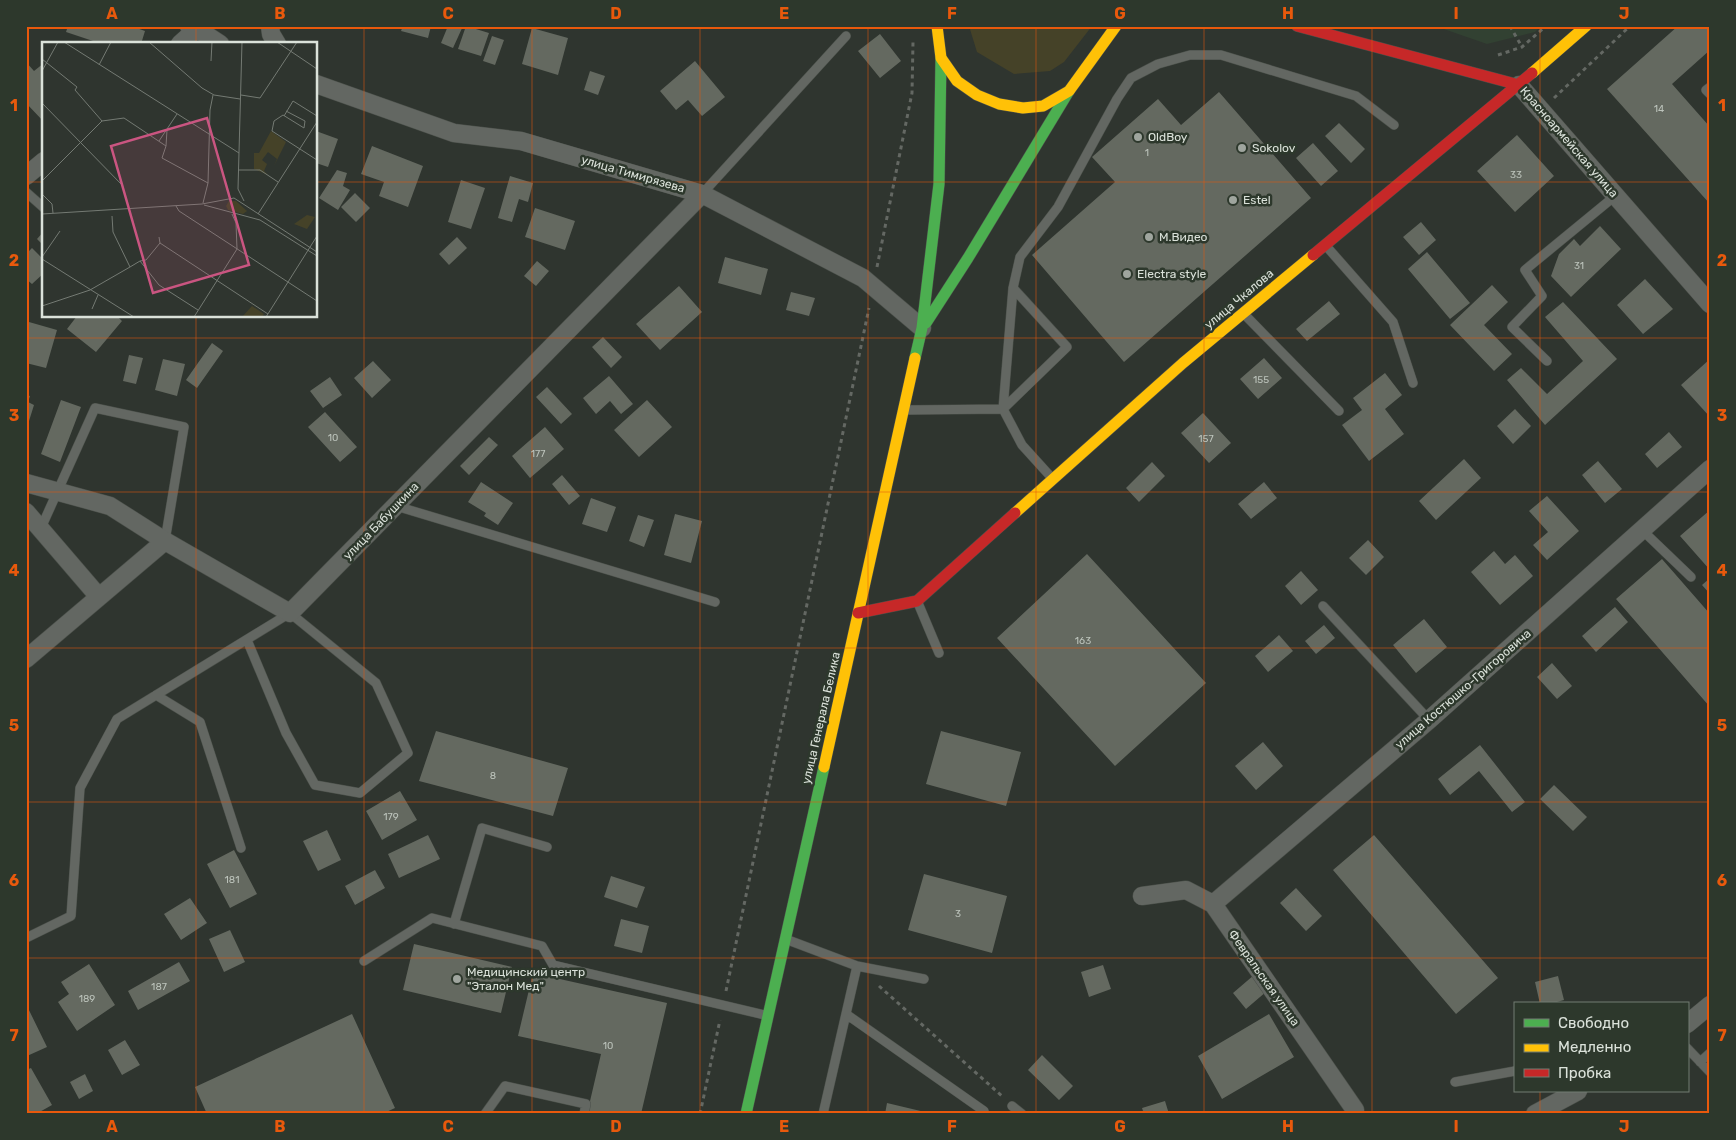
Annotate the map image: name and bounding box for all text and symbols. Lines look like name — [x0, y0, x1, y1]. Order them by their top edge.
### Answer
text: A — [106, 4, 118, 23]
text: B — [274, 4, 286, 23]
text: C — [442, 4, 454, 23]
text: D — [610, 4, 622, 23]
text: E — [779, 4, 789, 23]
text: F — [947, 4, 957, 23]
text: G — [1114, 4, 1126, 23]
text: H — [1282, 4, 1294, 23]
text: I — [1453, 4, 1459, 23]
text: J — [1619, 4, 1629, 23]
inset map — [42, 42, 318, 318]
street label: Красноармейская улица — [1517, 84, 1621, 200]
text: 1 — [10, 96, 18, 115]
text: 1 — [1718, 96, 1726, 115]
house number: 14 — [1654, 103, 1664, 115]
place label: OldBoy — [1148, 130, 1188, 144]
marker: OldBoy — [1132, 131, 1144, 143]
place label: Sokolov — [1252, 141, 1296, 155]
marker: Sokolov — [1236, 142, 1248, 154]
house number: 1 — [1145, 147, 1149, 159]
street label: улица Тимирязева — [580, 153, 686, 195]
house number: 33 — [1510, 169, 1522, 181]
place label: Estel — [1243, 193, 1271, 207]
marker: Estel — [1227, 194, 1239, 206]
place label: М.Видео — [1159, 230, 1208, 244]
marker: М.Видео — [1143, 231, 1155, 243]
text: 2 — [9, 251, 19, 270]
text: 2 — [1717, 251, 1727, 270]
house number: 31 — [1574, 260, 1584, 272]
street label: улица Чкалова — [1202, 266, 1276, 332]
place label: Electra style — [1137, 267, 1207, 281]
marker: Electra style — [1121, 268, 1133, 280]
house number: 155 — [1253, 374, 1269, 386]
text: 3 — [9, 406, 19, 425]
text: 3 — [1717, 406, 1727, 425]
house number: 10 — [328, 432, 338, 444]
house number: 157 — [1198, 433, 1214, 445]
house number: 177 — [531, 448, 545, 460]
street label: улица Бабушкина — [340, 479, 422, 563]
text: 4 — [9, 561, 20, 580]
text: 4 — [1717, 561, 1728, 580]
street label: улица Костюшко-Григоровича — [1392, 626, 1534, 752]
house number: 163 — [1075, 635, 1091, 647]
street label: улица Генерала Белика — [799, 651, 843, 785]
text: 5 — [9, 716, 19, 735]
text: 5 — [1717, 716, 1727, 735]
house number: 8 — [490, 770, 496, 782]
house number: 179 — [383, 811, 399, 823]
text: 6 — [9, 871, 19, 890]
text: 6 — [1717, 871, 1727, 890]
house number: 181 — [225, 874, 239, 886]
house number: 3 — [955, 908, 961, 920]
street label: Февральская улица — [1226, 927, 1302, 1029]
place label: Медицинский центр "Эталон Мед" — [467, 965, 585, 993]
marker: Медицинский центр "Эталон Мед" — [451, 973, 463, 985]
house number: 187 — [151, 981, 167, 993]
house number: 189 — [79, 993, 95, 1005]
legend — [1514, 1002, 1688, 1092]
text: Свободно — [1558, 1014, 1629, 1032]
text: 7 — [9, 1026, 19, 1045]
text: 7 — [1717, 1026, 1727, 1045]
text: Медленно — [1558, 1038, 1631, 1056]
house number: 10 — [603, 1040, 613, 1052]
text: Пробка — [1558, 1064, 1611, 1082]
text: A — [106, 1117, 118, 1136]
text: B — [274, 1117, 286, 1136]
text: C — [442, 1117, 454, 1136]
text: D — [610, 1117, 622, 1136]
text: E — [779, 1117, 789, 1136]
text: F — [947, 1117, 957, 1136]
text: G — [1114, 1117, 1126, 1136]
text: H — [1282, 1117, 1294, 1136]
text: I — [1453, 1117, 1459, 1136]
text: J — [1619, 1117, 1629, 1136]

